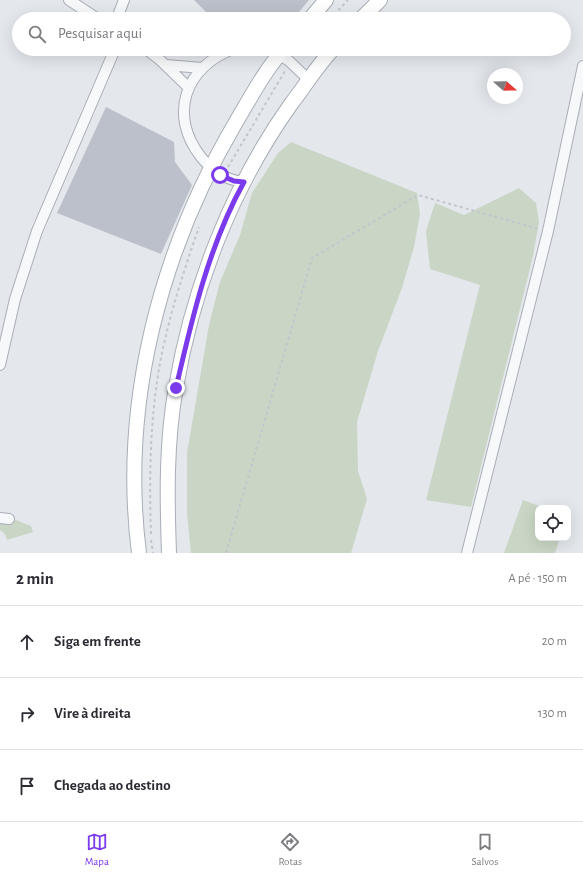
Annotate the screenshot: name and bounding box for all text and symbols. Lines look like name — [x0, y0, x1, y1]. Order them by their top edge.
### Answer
search box — [12, 12, 571, 56]
icon: search — [26, 23, 48, 45]
text: Pesquisar aqui — [58, 26, 142, 41]
north arrow — [487, 68, 523, 104]
route start — [211, 166, 229, 184]
route end — [167, 379, 185, 397]
map controls — [535, 505, 571, 541]
button: locate — [535, 505, 571, 541]
text: 2 min — [16, 570, 54, 587]
text: A pé · 150 m — [508, 572, 567, 585]
icon: ahead — [16, 631, 38, 653]
text: Siga em frente — [54, 634, 141, 649]
text: 20 m — [542, 635, 567, 648]
icon: right — [16, 703, 38, 725]
text: Vire à direita — [54, 706, 131, 721]
text: 130 m — [538, 707, 567, 720]
icon: arrive — [16, 775, 38, 797]
text: Chegada ao destino — [54, 778, 171, 793]
tab: Mapa — [85, 831, 109, 868]
tab: Rotas — [278, 831, 302, 868]
tab: Salvos — [472, 831, 498, 868]

